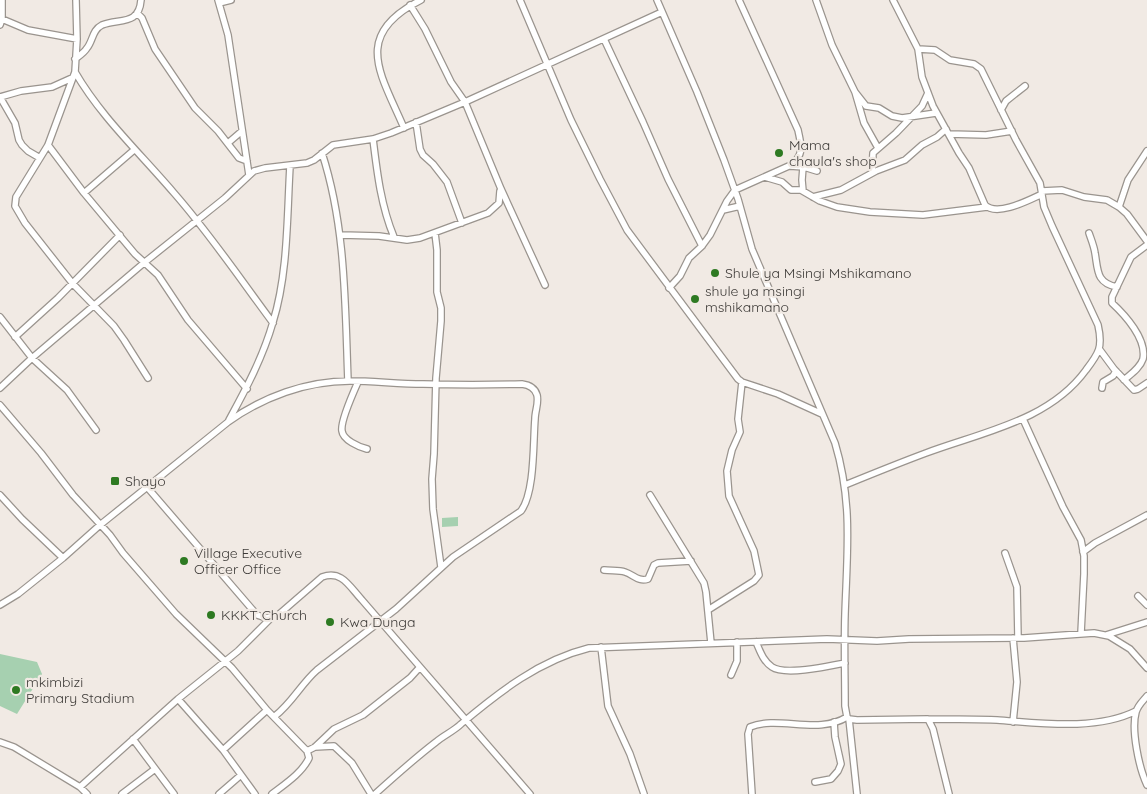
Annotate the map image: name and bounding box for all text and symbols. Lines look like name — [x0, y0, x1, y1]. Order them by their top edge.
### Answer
place label: Mama chaula's shop — [789, 136, 877, 170]
marker: Mama chaula's shop — [773, 147, 785, 159]
place label: Shule ya Msingi Mshikamano — [725, 264, 911, 282]
marker: Shule ya Msingi Mshikamano — [709, 267, 721, 279]
place label: shule ya msingi mshikamano — [705, 282, 805, 316]
marker: shule ya msingi mshikamano — [689, 293, 701, 305]
place label: Shayo — [125, 472, 166, 490]
marker: Shayo — [109, 475, 121, 487]
place label: Village Executive Officer Office — [194, 544, 302, 578]
marker: Village Executive Officer Office — [178, 555, 190, 567]
place label: KKKT Church — [221, 606, 307, 624]
marker: KKKT Church — [205, 609, 217, 621]
place label: Kwa Dunga — [340, 613, 415, 631]
marker: Kwa Dunga — [324, 616, 336, 628]
place label: mkimbizi Primary Stadium — [26, 673, 134, 707]
marker: mkimbizi Primary Stadium — [10, 684, 22, 696]

